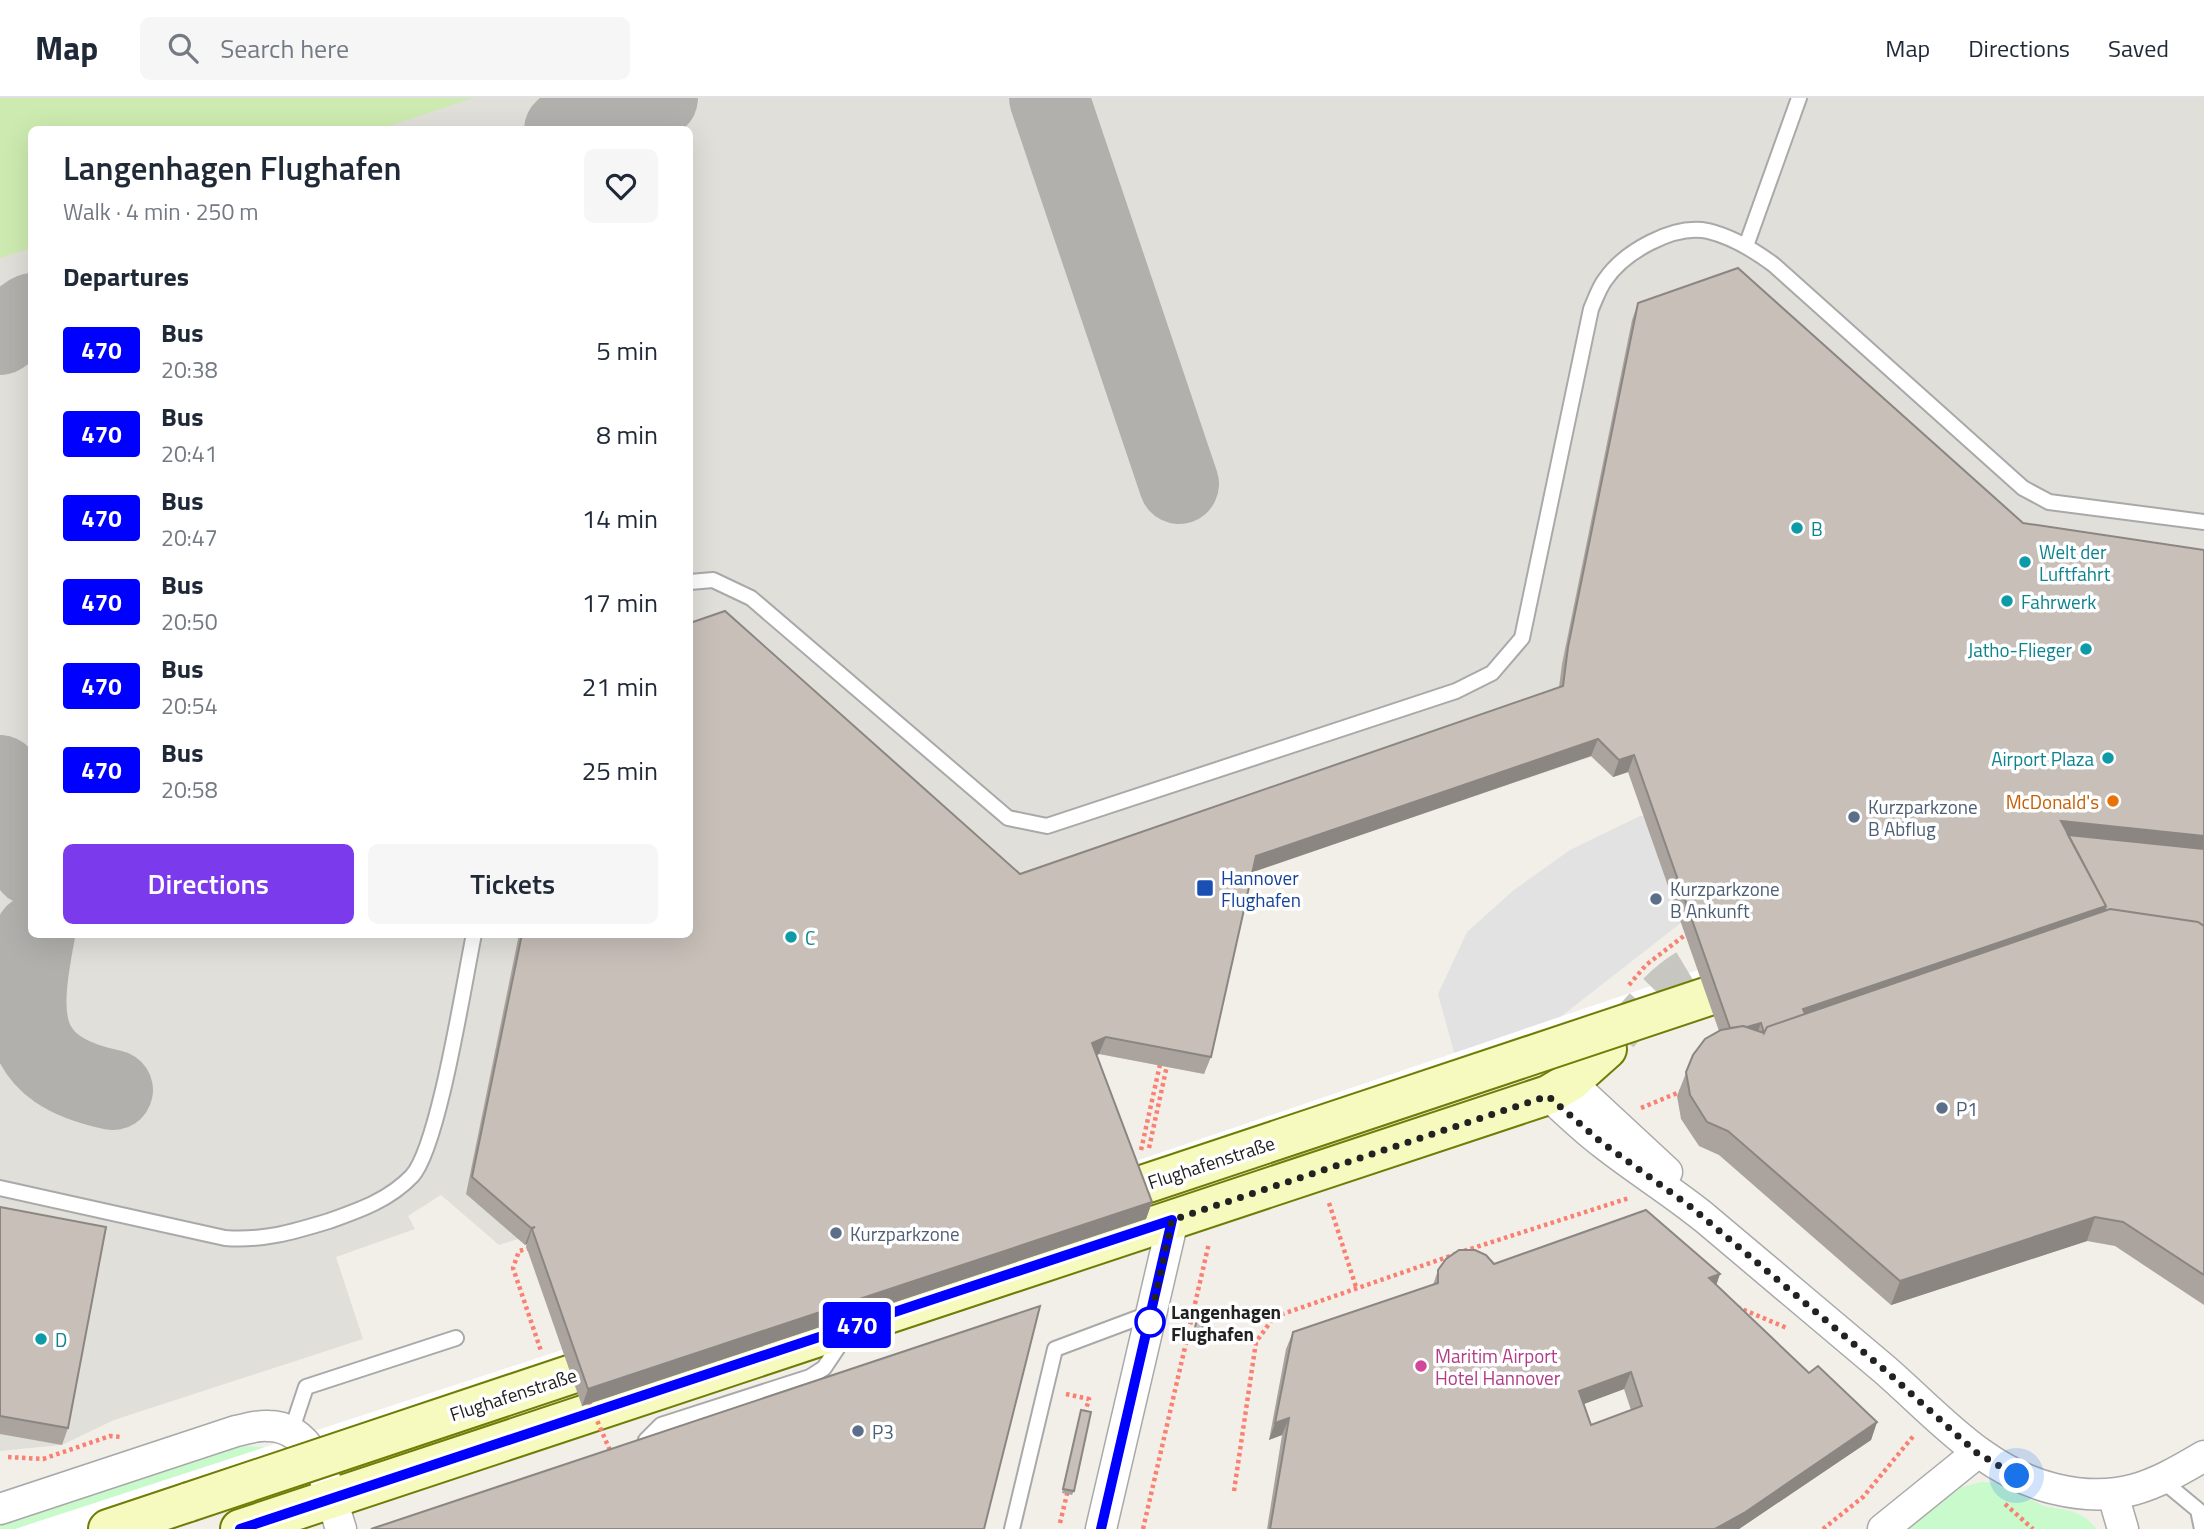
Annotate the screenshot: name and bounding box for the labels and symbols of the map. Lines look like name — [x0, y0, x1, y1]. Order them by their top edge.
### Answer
place label: B — [1811, 514, 1823, 543]
marker: B — [1789, 520, 1805, 536]
place label: Welt der Luftfahrt — [2039, 537, 2111, 588]
marker: Welt der Luftfahrt — [2017, 554, 2033, 570]
place label: Fahrwerk — [2021, 587, 2096, 616]
marker: Fahrwerk — [1999, 593, 2015, 609]
place label: Jatho-Flieger — [1968, 635, 2072, 664]
marker: Jatho-Flieger — [2078, 641, 2094, 657]
place label: Airport Plaza — [1991, 744, 2094, 773]
marker: Airport Plaza — [2100, 750, 2116, 766]
place label: McDonald's — [2006, 787, 2099, 816]
place label: Kurzparkzone B Abflug — [1868, 792, 1978, 843]
marker: McDonald's — [2105, 793, 2121, 809]
marker: Kurzparkzone B Abflug — [1846, 809, 1862, 825]
place label: Hannover Flughafen — [1221, 863, 1301, 914]
place label: Kurzparkzone B Ankunft — [1670, 874, 1780, 925]
marker: Hannover Flughafen — [1195, 878, 1215, 898]
marker: Kurzparkzone B Ankunft — [1648, 891, 1664, 907]
place label: C — [805, 923, 815, 952]
marker: C — [783, 929, 799, 945]
place label: P1 — [1956, 1094, 1978, 1123]
marker: P1 — [1934, 1100, 1950, 1116]
street label: Flughafenstraße — [1144, 1128, 1278, 1196]
place label: Kurzparkzone — [850, 1219, 960, 1248]
marker: Kurzparkzone — [828, 1225, 844, 1241]
place label: Langenhagen Flughafen — [1171, 1297, 1281, 1348]
line badge: 470 — [817, 1302, 897, 1348]
marker: Langenhagen Flughafen — [1135, 1307, 1165, 1337]
place label: D — [55, 1325, 67, 1354]
marker: D — [33, 1331, 49, 1347]
place label: Maritim Airport Hotel Hannover — [1435, 1341, 1561, 1392]
marker: Maritim Airport Hotel Hannover — [1413, 1358, 1429, 1374]
street label: Flughafenstraße — [446, 1360, 580, 1428]
place label: P3 — [872, 1417, 894, 1446]
marker: P3 — [850, 1423, 866, 1439]
your location — [1999, 1458, 2034, 1493]

